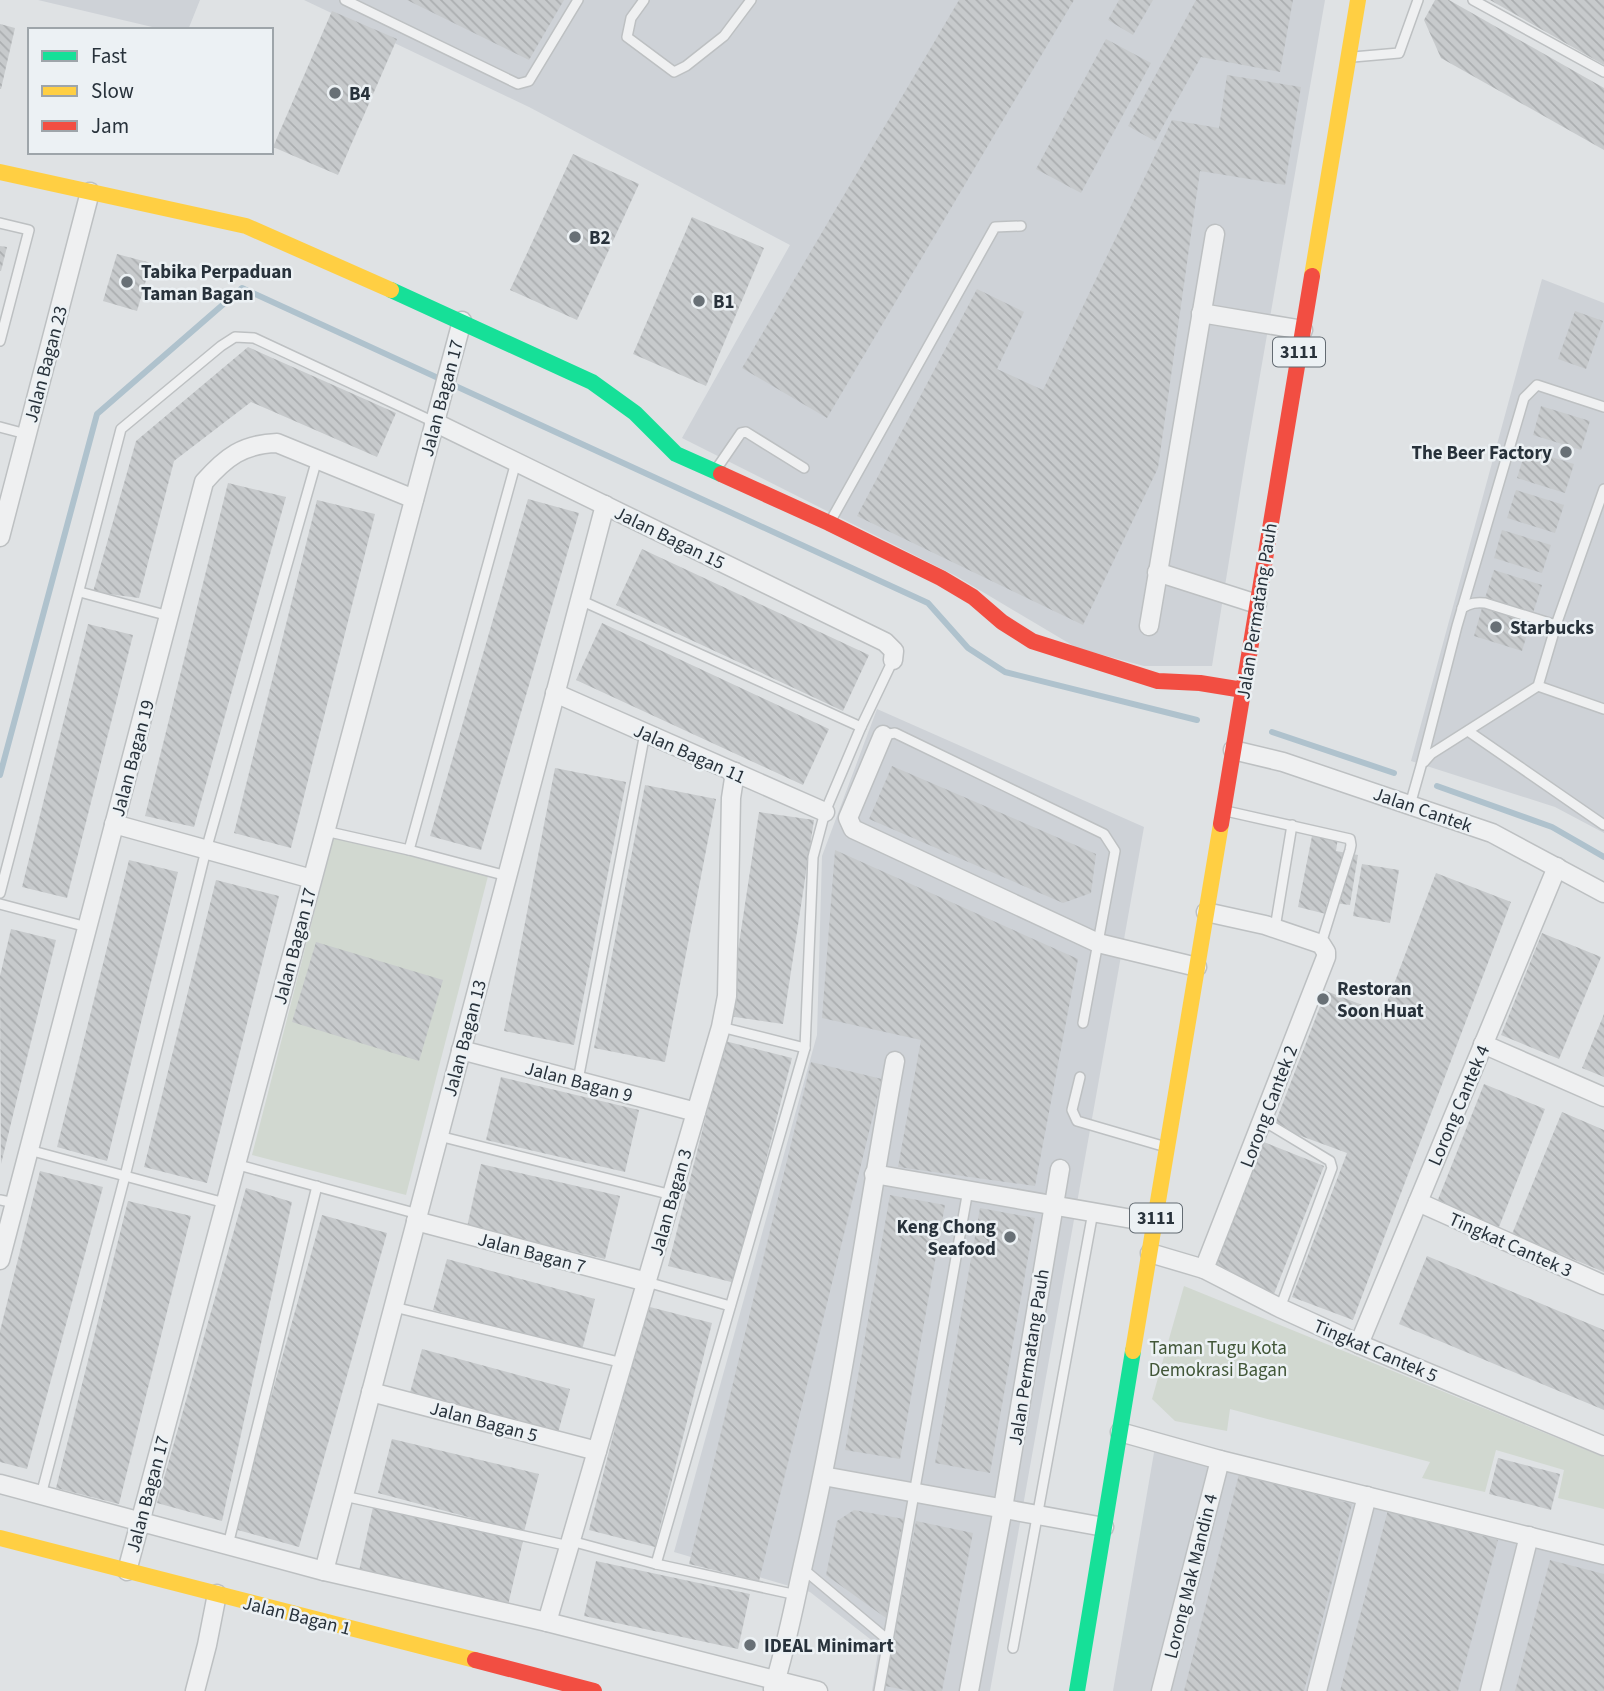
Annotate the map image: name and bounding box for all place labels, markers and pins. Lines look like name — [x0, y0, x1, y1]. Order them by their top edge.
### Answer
place label: B4 — [349, 81, 371, 108]
marker: B4 — [327, 85, 343, 101]
place label: B2 — [589, 225, 611, 252]
marker: B2 — [567, 229, 583, 245]
place label: Tabika Perpaduan Taman Bagan — [141, 259, 292, 308]
marker: Tabika Perpaduan Taman Bagan — [119, 274, 135, 290]
place label: B1 — [713, 289, 735, 316]
marker: B1 — [691, 293, 707, 309]
place label: The Beer Factory — [1411, 440, 1552, 467]
marker: The Beer Factory — [1558, 444, 1574, 460]
place label: Starbucks — [1510, 615, 1594, 642]
marker: Starbucks — [1488, 619, 1504, 635]
place label: Restoran Soon Huat — [1337, 976, 1424, 1025]
marker: Restoran Soon Huat — [1315, 991, 1331, 1007]
place label: Keng Chong Seafood — [897, 1214, 996, 1263]
marker: Keng Chong Seafood — [1002, 1229, 1018, 1245]
place label: IDEAL Minimart — [764, 1633, 894, 1660]
marker: IDEAL Minimart — [742, 1637, 758, 1653]

